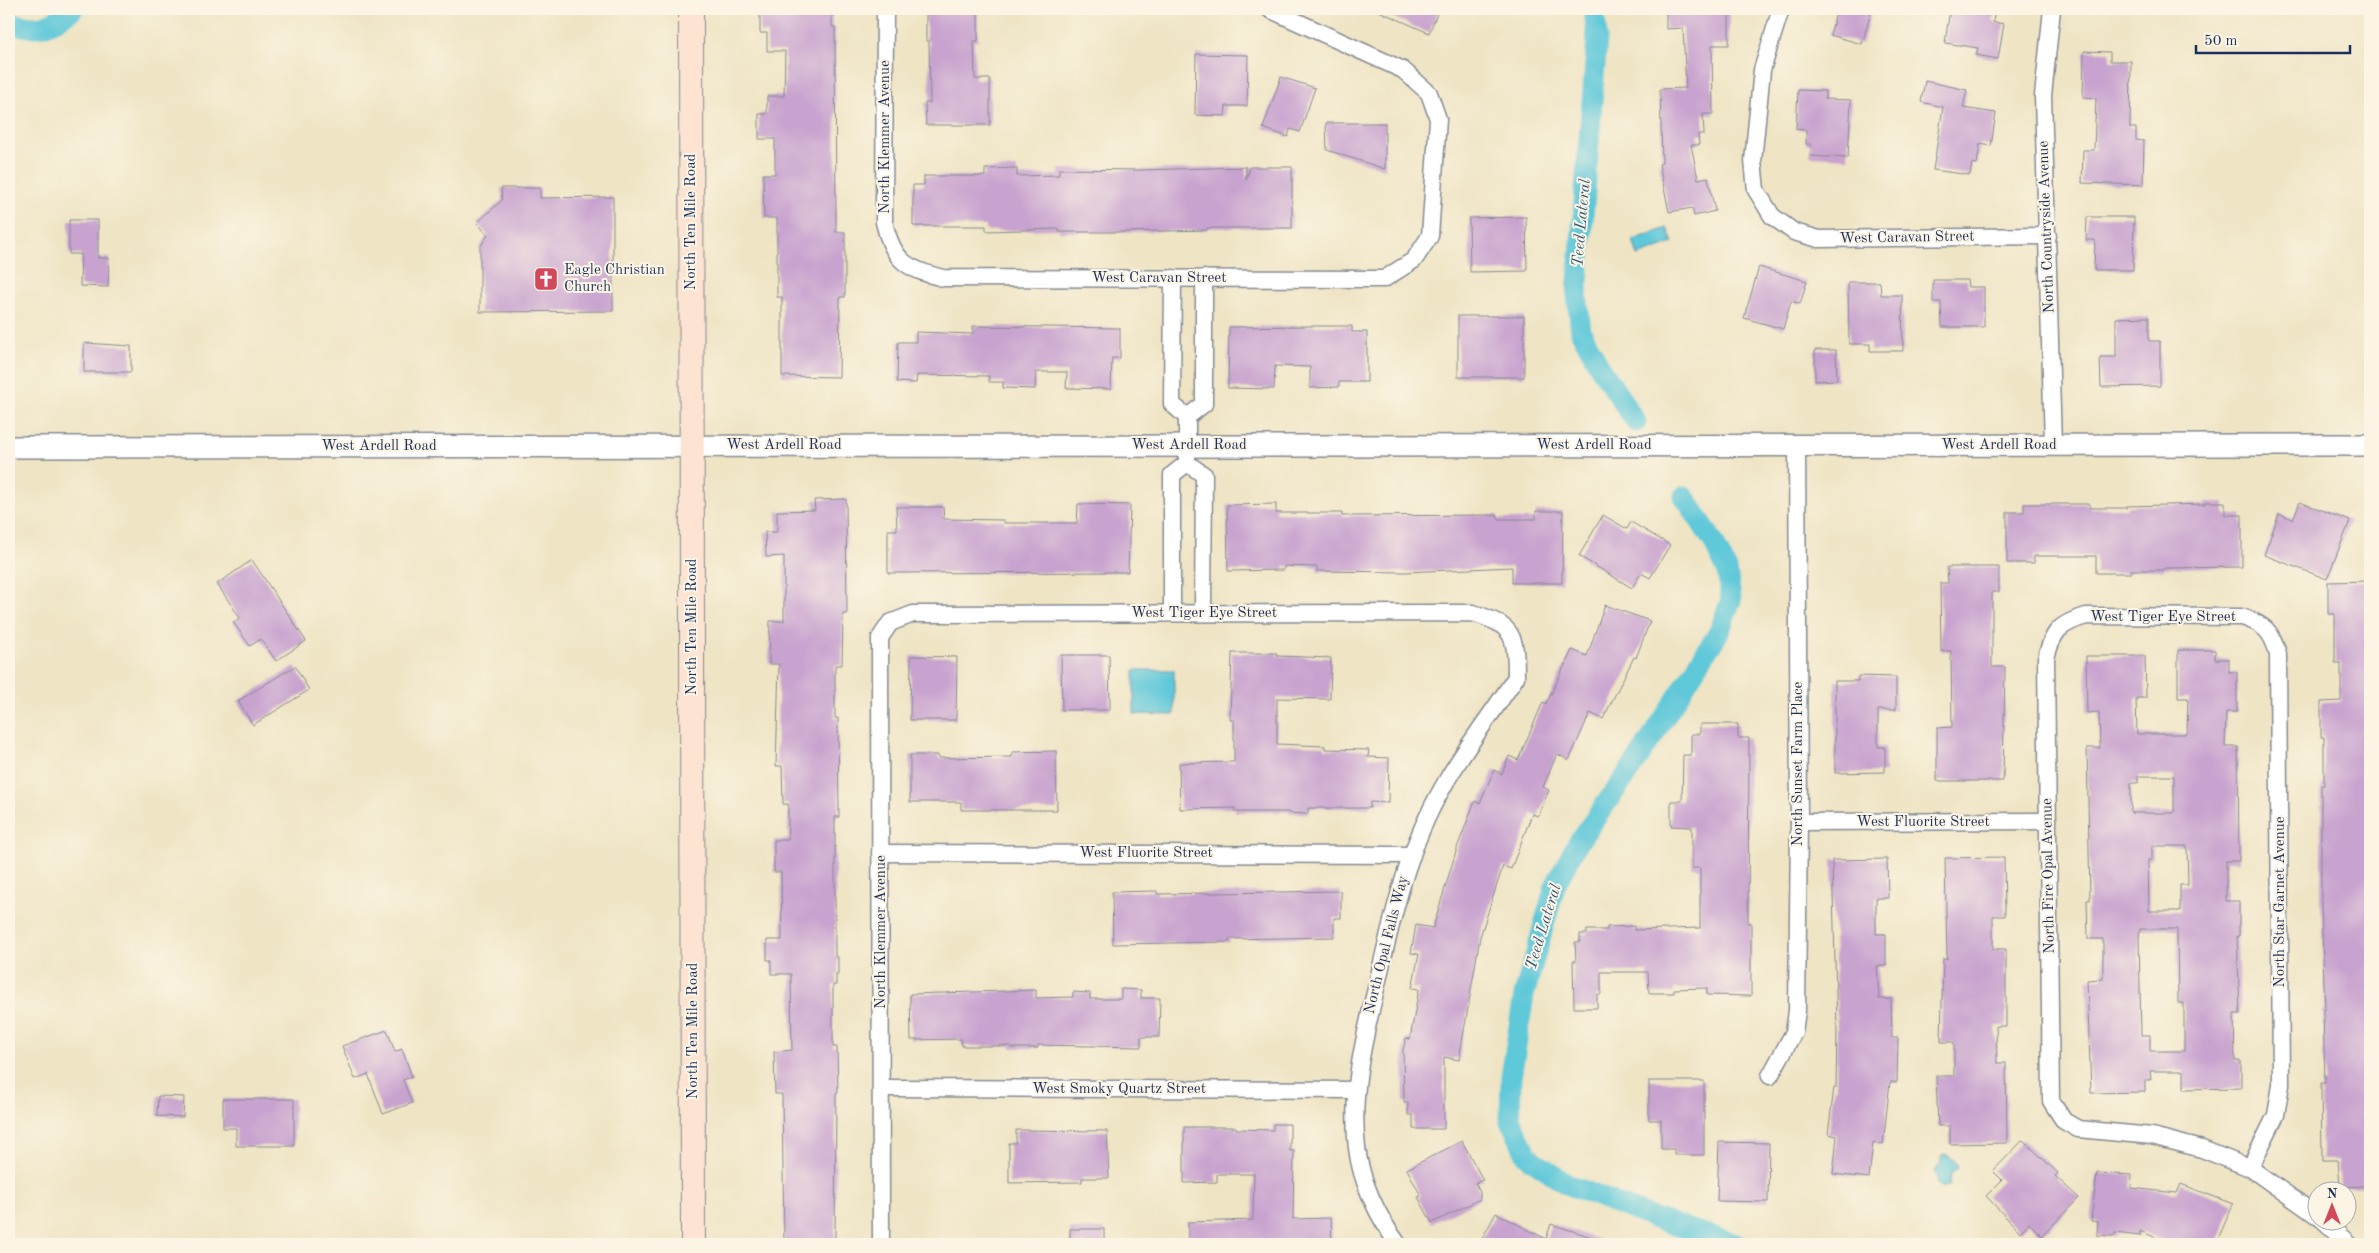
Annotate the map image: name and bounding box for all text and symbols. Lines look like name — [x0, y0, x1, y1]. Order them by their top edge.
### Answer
scale bar — [2196, 22, 2350, 54]
text: 50 m — [2204, 34, 2238, 49]
street label: North Klemmer Avenue — [878, 60, 893, 214]
street label: North Countryside Avenue — [2036, 140, 2058, 314]
street label: North Ten Mile Road — [684, 153, 699, 290]
water label: Teed Lateral — [1570, 178, 1594, 268]
street label: West Caravan Street — [1839, 229, 1975, 247]
place label: Eagle Christian Church — [564, 263, 665, 295]
church icon: Eagle Christian Church — [533, 266, 559, 292]
street label: West Caravan Street — [1092, 271, 1226, 286]
street label: West Ardell Road — [726, 438, 842, 453]
street label: West Ardell Road — [1131, 438, 1247, 453]
street label: West Ardell Road — [1536, 438, 1652, 453]
street label: West Ardell Road — [1941, 438, 2057, 453]
street label: West Ardell Road — [321, 439, 437, 454]
street label: North Ten Mile Road — [685, 558, 700, 695]
street label: West Tiger Eye Street — [1131, 606, 1277, 621]
street label: West Tiger Eye Street — [2090, 610, 2236, 625]
street label: North Sunset Farm Place — [1791, 681, 1806, 846]
street label: North Fire Opal Avenue — [2040, 798, 2058, 954]
street label: West Fluorite Street — [1856, 815, 1990, 830]
street label: North Star Garnet Avenue — [2273, 816, 2288, 988]
street label: West Fluorite Street — [1079, 846, 1213, 861]
street label: North Klemmer Avenue — [874, 855, 889, 1009]
street label: North Opal Falls Way — [1363, 874, 1411, 1016]
water label: Teed Lateral — [1523, 882, 1565, 972]
street label: North Ten Mile Road — [686, 962, 701, 1099]
street label: West Smoky Quartz Street — [1032, 1082, 1206, 1097]
north arrow — [2306, 1180, 2356, 1230]
text: N — [2327, 1187, 2338, 1201]

